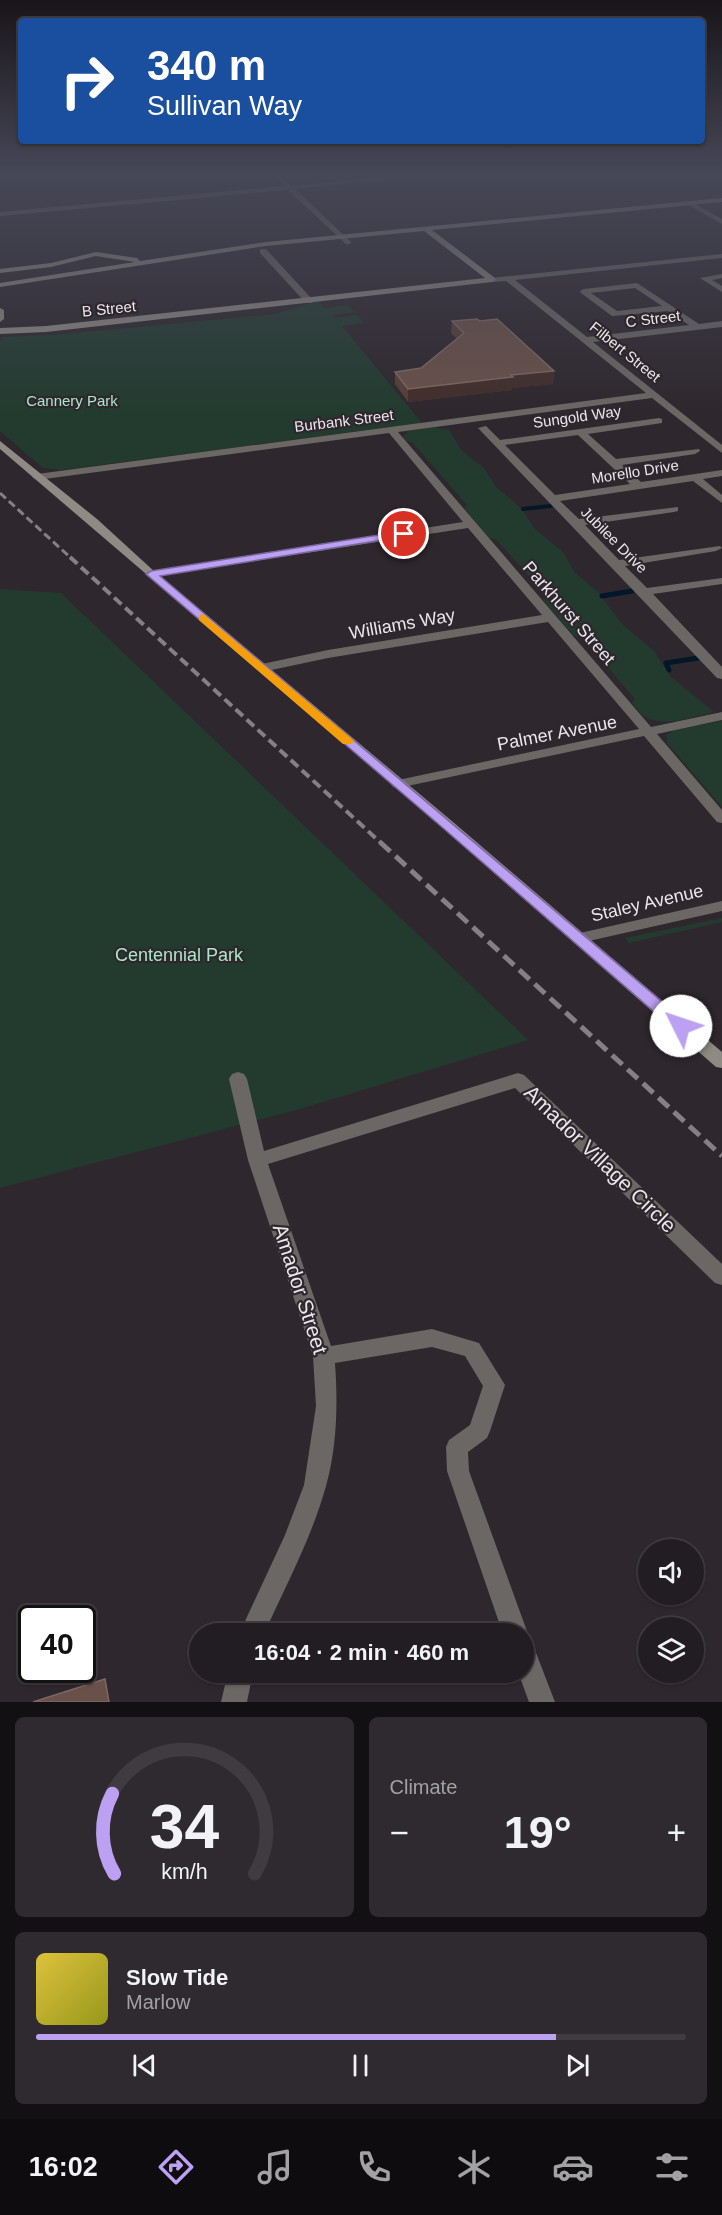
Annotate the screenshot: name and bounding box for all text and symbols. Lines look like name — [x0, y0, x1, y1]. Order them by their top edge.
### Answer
icon: right — [48, 42, 126, 120]
text: 340 m — [147, 42, 266, 89]
text: Sullivan Way — [147, 91, 302, 121]
street label: B Street — [81, 297, 138, 320]
street label: C Street — [625, 307, 682, 330]
street label: Filbert Street — [587, 318, 665, 386]
park label: Cannery Park — [26, 392, 118, 409]
street label: Sungold Way — [532, 402, 623, 431]
street label: Burbank Street — [293, 406, 395, 435]
street label: Morello Drive — [590, 456, 680, 487]
street label: Jubilee Drive — [578, 503, 651, 576]
pin — [378, 508, 429, 559]
icon: arrive — [387, 517, 420, 550]
street label: Parkhurst Street — [519, 557, 619, 669]
street label: Williams Way — [347, 605, 457, 643]
street label: Palmer Avenue — [495, 712, 619, 754]
street label: Staley Avenue — [589, 880, 705, 926]
park label: Centennial Park — [115, 945, 244, 965]
position arrow — [649, 994, 713, 1058]
street label: Amador Village Circle — [520, 1080, 681, 1237]
street label: Amador Street — [269, 1221, 332, 1357]
map controls — [638, 1539, 704, 1683]
button: sound — [638, 1539, 704, 1605]
speed limit sign: 40 — [18, 1605, 96, 1683]
button: layers — [638, 1617, 704, 1683]
text: 16:04 · 2 min · 460 m — [254, 1640, 469, 1665]
text: Climate — [390, 1776, 457, 1798]
text: 34 — [150, 1792, 219, 1861]
text: 19° — [504, 1807, 572, 1858]
text: − — [390, 1814, 409, 1851]
text: + — [667, 1814, 686, 1851]
text: km/h — [161, 1860, 207, 1884]
text: Slow Tide — [126, 1965, 228, 1990]
text: Marlow — [126, 1991, 190, 2013]
icon: previous — [128, 2049, 161, 2082]
icon: pause — [344, 2049, 377, 2082]
icon: next — [561, 2049, 594, 2082]
icon: directions — [155, 2146, 197, 2188]
icon: music — [254, 2146, 296, 2188]
icon: phone — [353, 2146, 395, 2188]
icon: climate — [453, 2146, 495, 2188]
icon: car — [552, 2146, 594, 2188]
icon: filters — [651, 2146, 693, 2188]
text: 16:02 — [29, 2152, 98, 2182]

